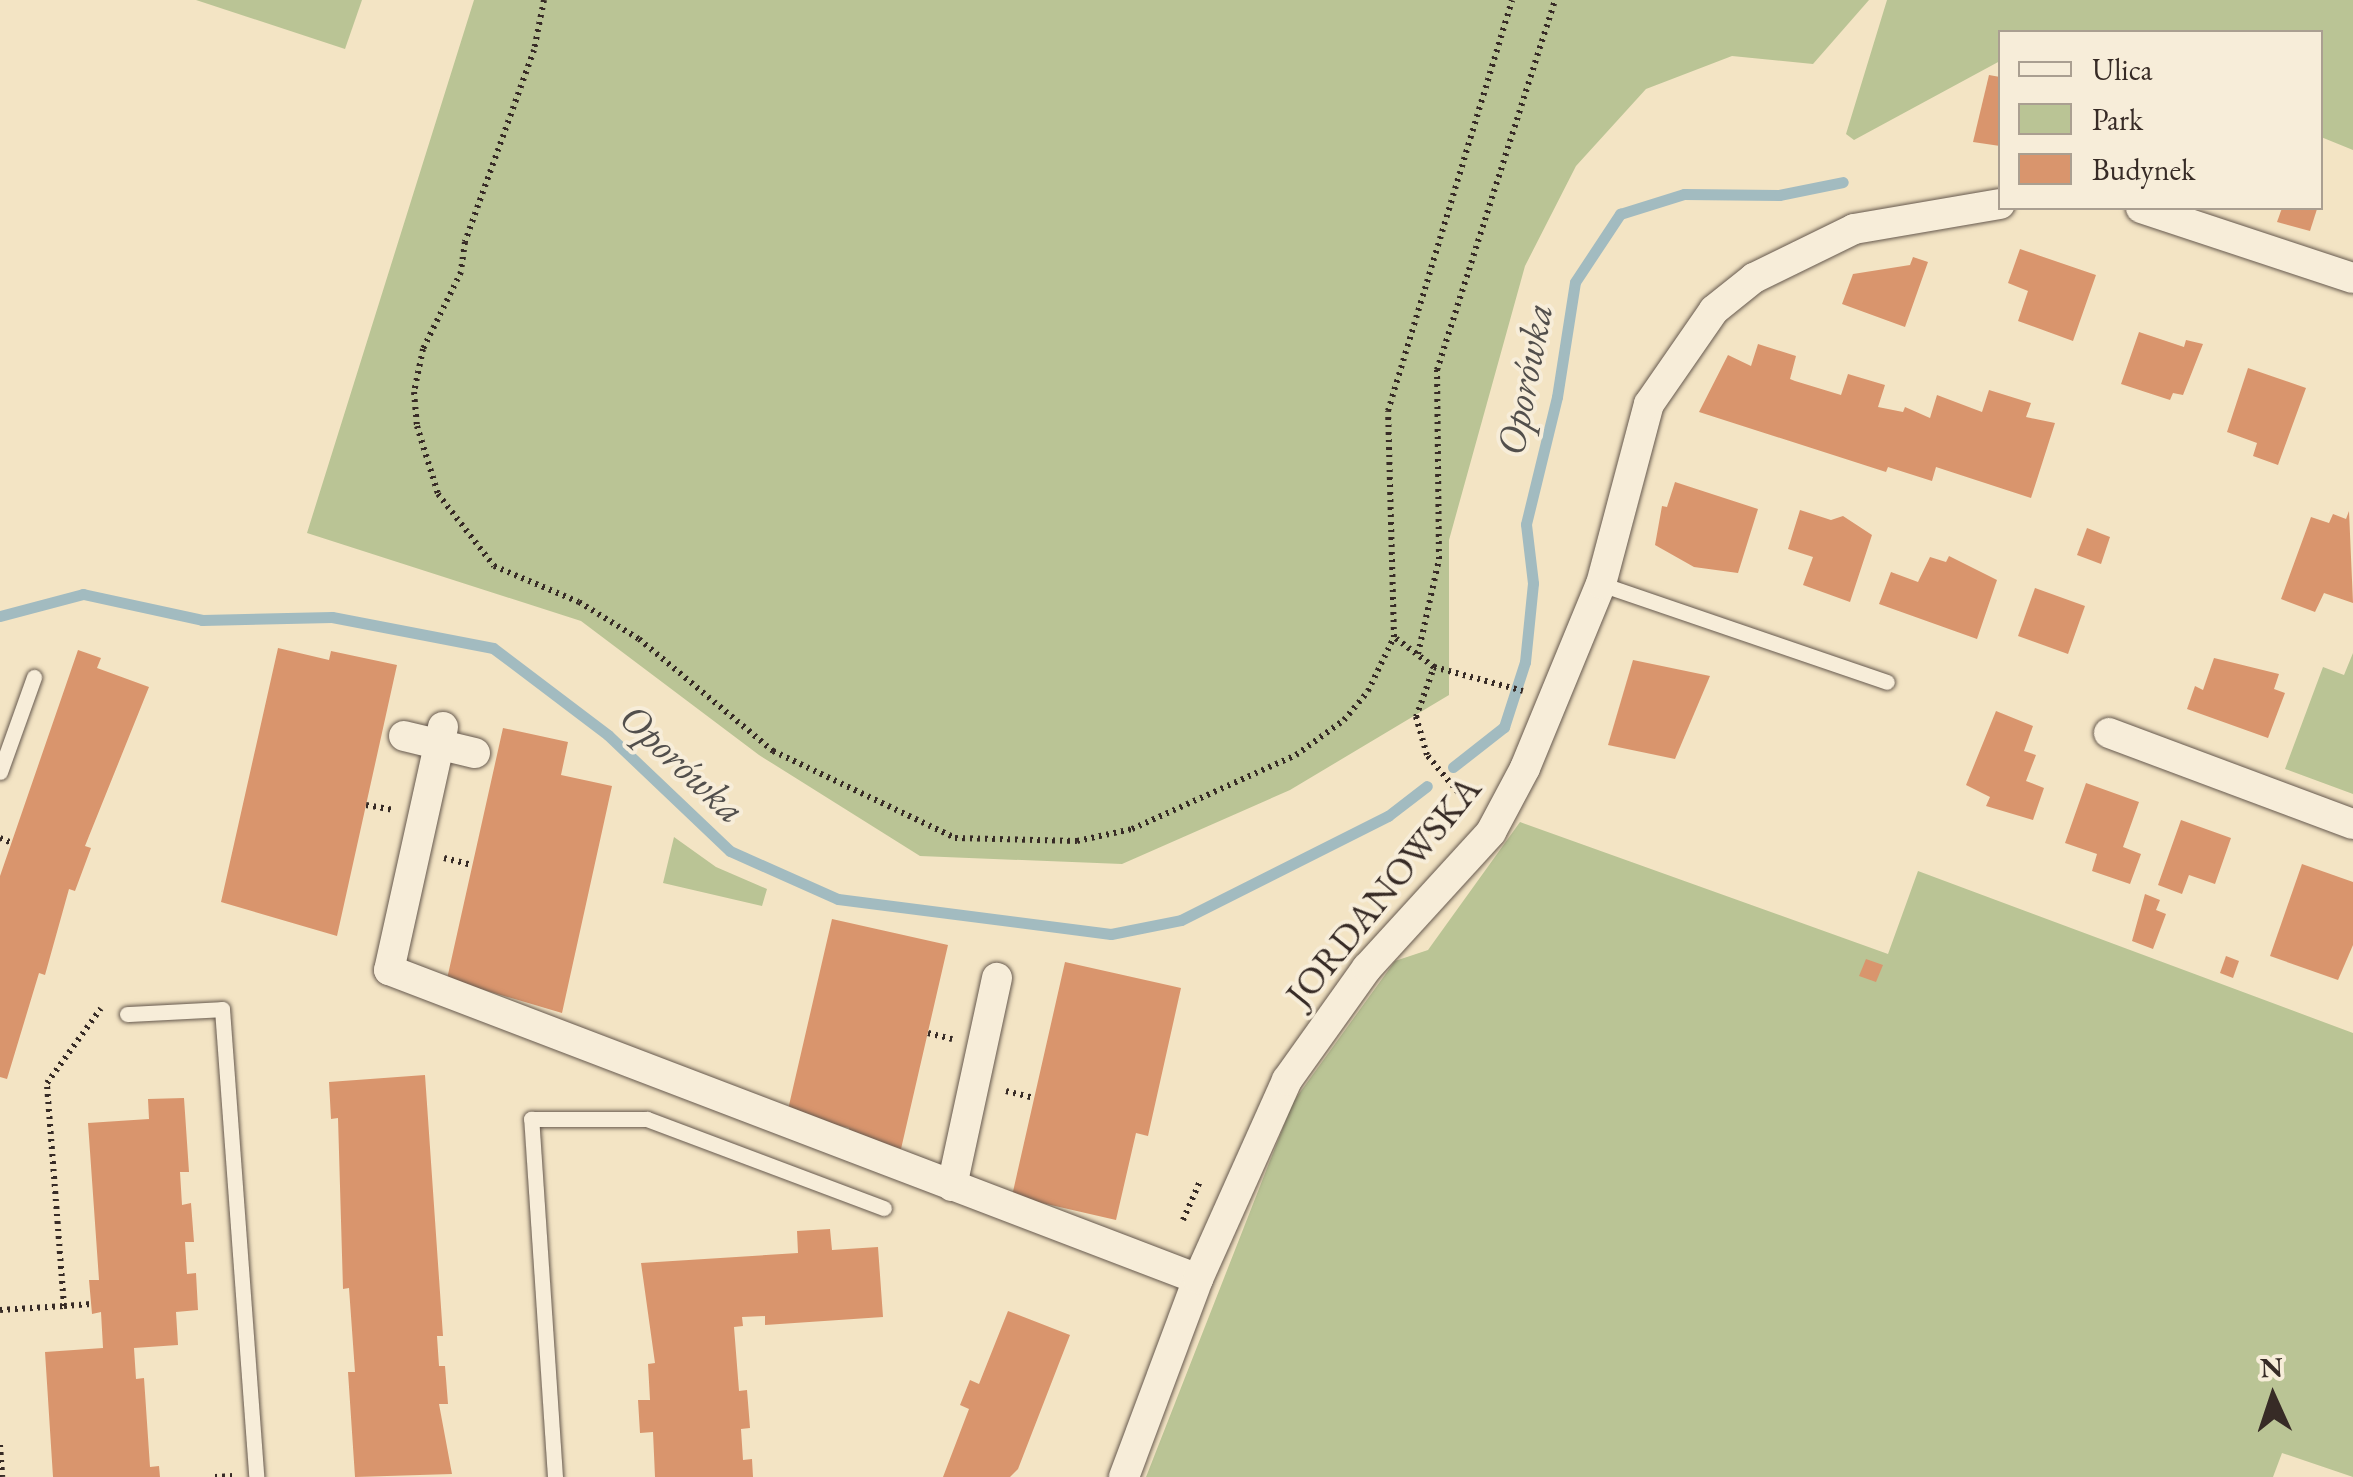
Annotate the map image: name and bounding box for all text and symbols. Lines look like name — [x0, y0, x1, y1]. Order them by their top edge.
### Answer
legend — [1998, 30, 2323, 210]
text: Ulica — [2092, 50, 2152, 89]
text: Park — [2092, 100, 2143, 139]
text: Budynek — [2092, 150, 2195, 189]
water label: Oporówka — [1486, 299, 1562, 459]
water label: Oporówka — [610, 693, 756, 833]
street label: JORDANOWSKA — [1276, 766, 1490, 1016]
north arrow — [2223, 1347, 2323, 1447]
text: N — [2259, 1348, 2284, 1386]

